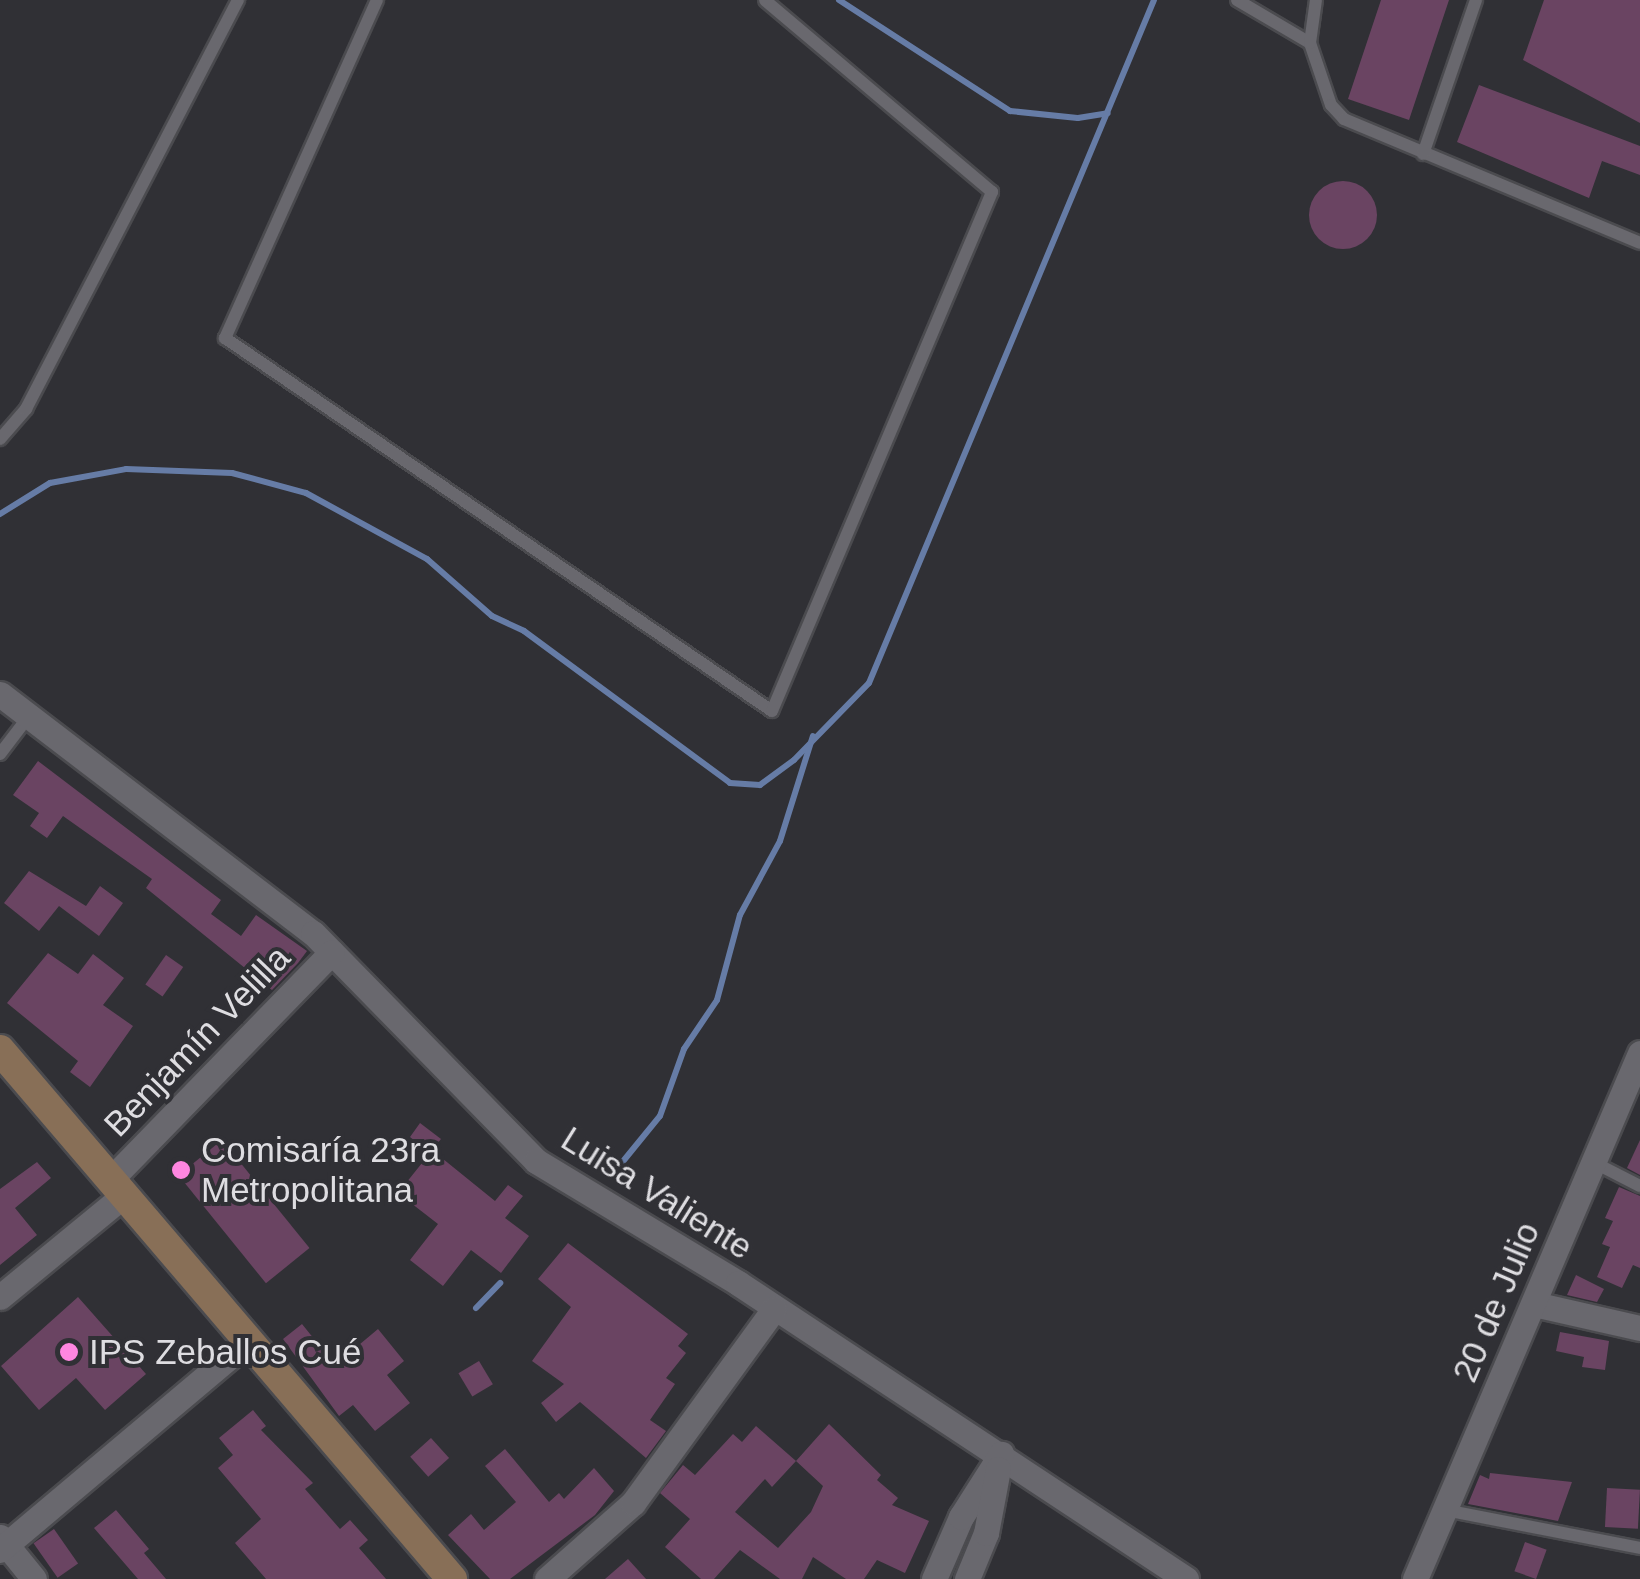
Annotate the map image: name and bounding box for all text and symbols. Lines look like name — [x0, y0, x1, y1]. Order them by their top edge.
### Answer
street label: Benjamín Velilla — [95, 937, 299, 1145]
street label: Luisa Valiente — [554, 1118, 760, 1268]
place label: Comisaría 23ra Metropolitana — [201, 1129, 440, 1211]
marker: Comisaría 23ra Metropolitana — [170, 1159, 192, 1181]
street label: 20 de Julio — [1444, 1216, 1548, 1388]
place label: IPS Zeballos Cué — [89, 1331, 361, 1373]
marker: IPS Zeballos Cué — [58, 1341, 80, 1363]

